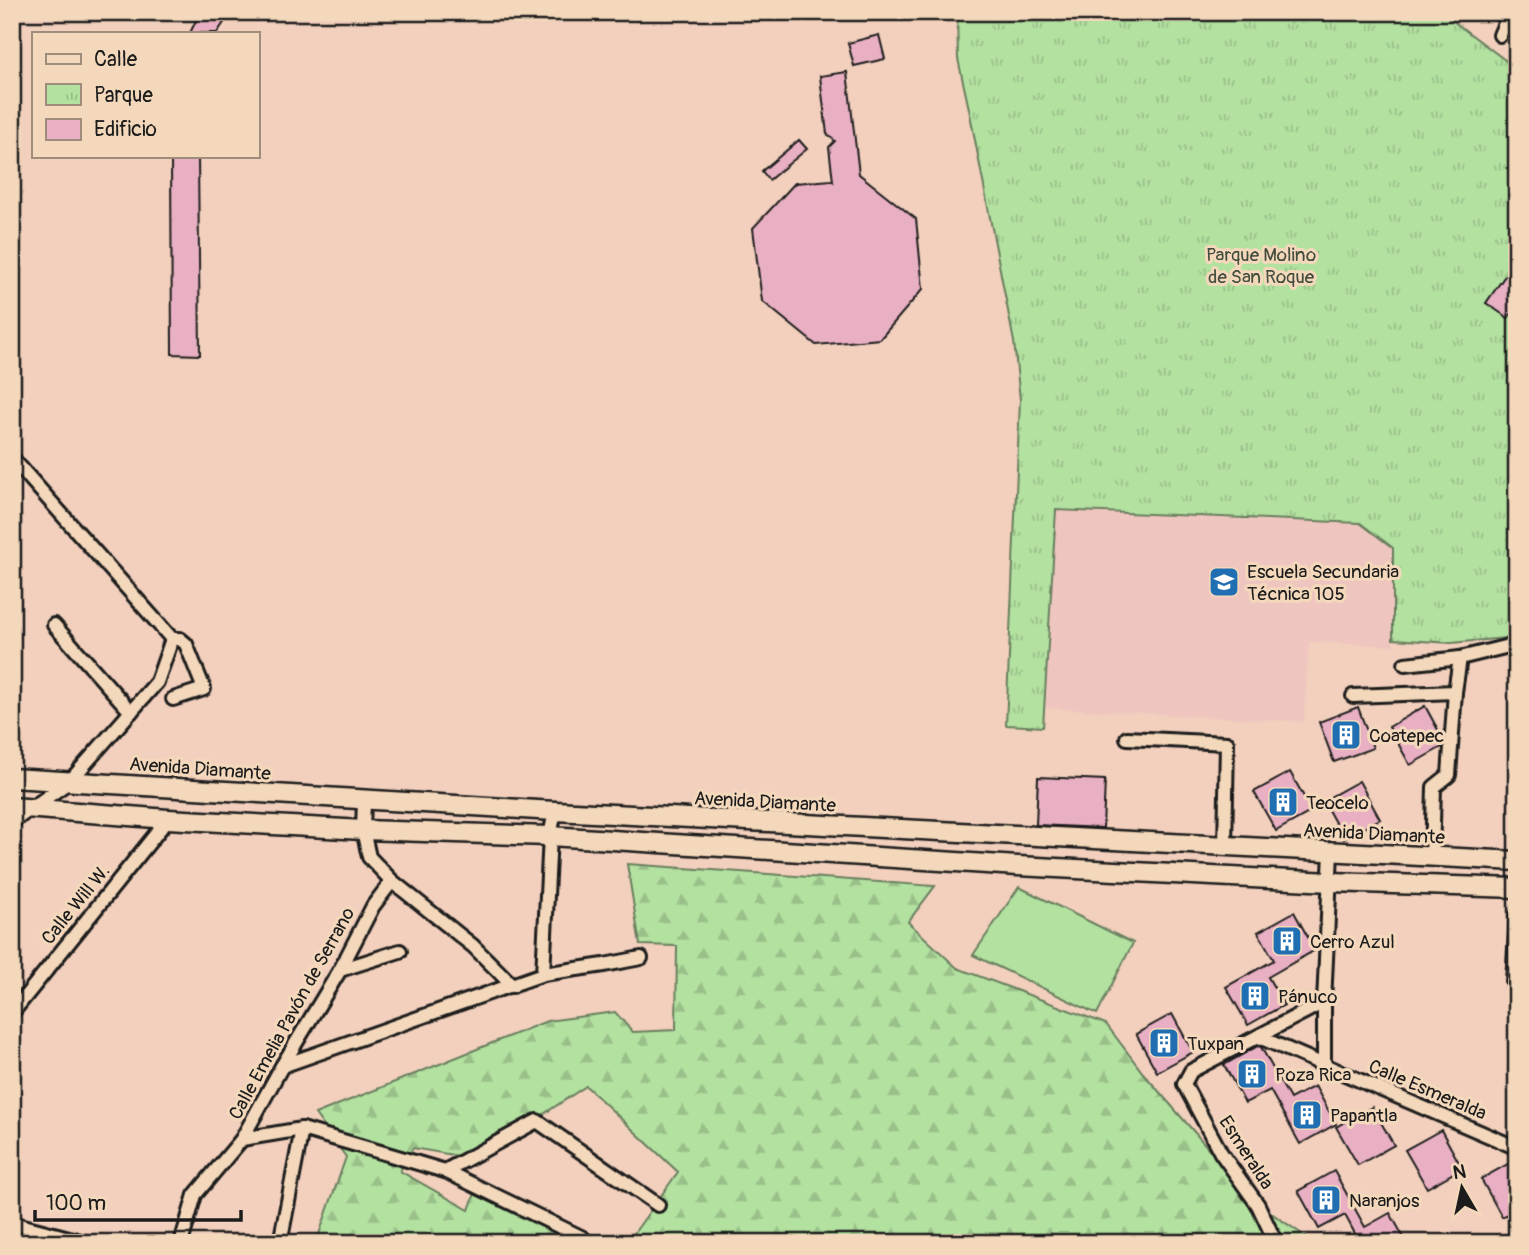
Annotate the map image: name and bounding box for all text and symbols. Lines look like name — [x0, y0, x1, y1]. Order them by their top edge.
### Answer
legend — [32, 32, 259, 158]
text: Calle — [94, 46, 138, 73]
text: Parque — [94, 82, 153, 109]
text: Edificio — [94, 116, 157, 143]
park label: Parque Molino de San Roque — [1206, 243, 1316, 289]
place label: Escuela Secundaria Técnica 105 — [1247, 560, 1399, 606]
school or university icon: Escuela Secundaria Técnica 105 — [1207, 565, 1241, 599]
building icon: Coatepec — [1329, 718, 1363, 752]
place label: Coatepec — [1369, 724, 1445, 748]
street label: Avenida Diamante — [128, 752, 272, 786]
building icon: Teocelo — [1266, 785, 1300, 819]
street label: Avenida Diamante — [693, 786, 837, 818]
place label: Teocelo — [1306, 791, 1369, 815]
street label: Avenida Diamante — [1302, 818, 1446, 850]
street label: Calle Will W. — [36, 860, 115, 950]
street label: Calle Emelia Pavón de Serrano — [223, 903, 360, 1124]
building icon: Cerro Azul — [1270, 924, 1304, 958]
place label: Cerro Azul — [1310, 930, 1395, 954]
building icon: Pánuco — [1238, 979, 1272, 1013]
place label: Pánuco — [1278, 985, 1338, 1009]
building icon: Tuxpan — [1147, 1026, 1181, 1060]
place label: Tuxpan — [1187, 1032, 1244, 1056]
street label: Calle Esmeralda — [1365, 1054, 1490, 1126]
building icon: Poza Rica — [1235, 1057, 1269, 1091]
place label: Poza Rica — [1275, 1063, 1352, 1087]
building icon: Papantla — [1290, 1098, 1324, 1132]
place label: Papantla — [1330, 1104, 1398, 1128]
street label: Esmeralda — [1214, 1111, 1279, 1194]
north arrow — [1428, 1154, 1498, 1224]
text: N — [1451, 1159, 1468, 1185]
scale bar — [35, 1178, 242, 1222]
building icon: Naranjos — [1309, 1183, 1343, 1217]
place label: Naranjos — [1349, 1189, 1420, 1213]
text: 100 m — [46, 1190, 106, 1217]

